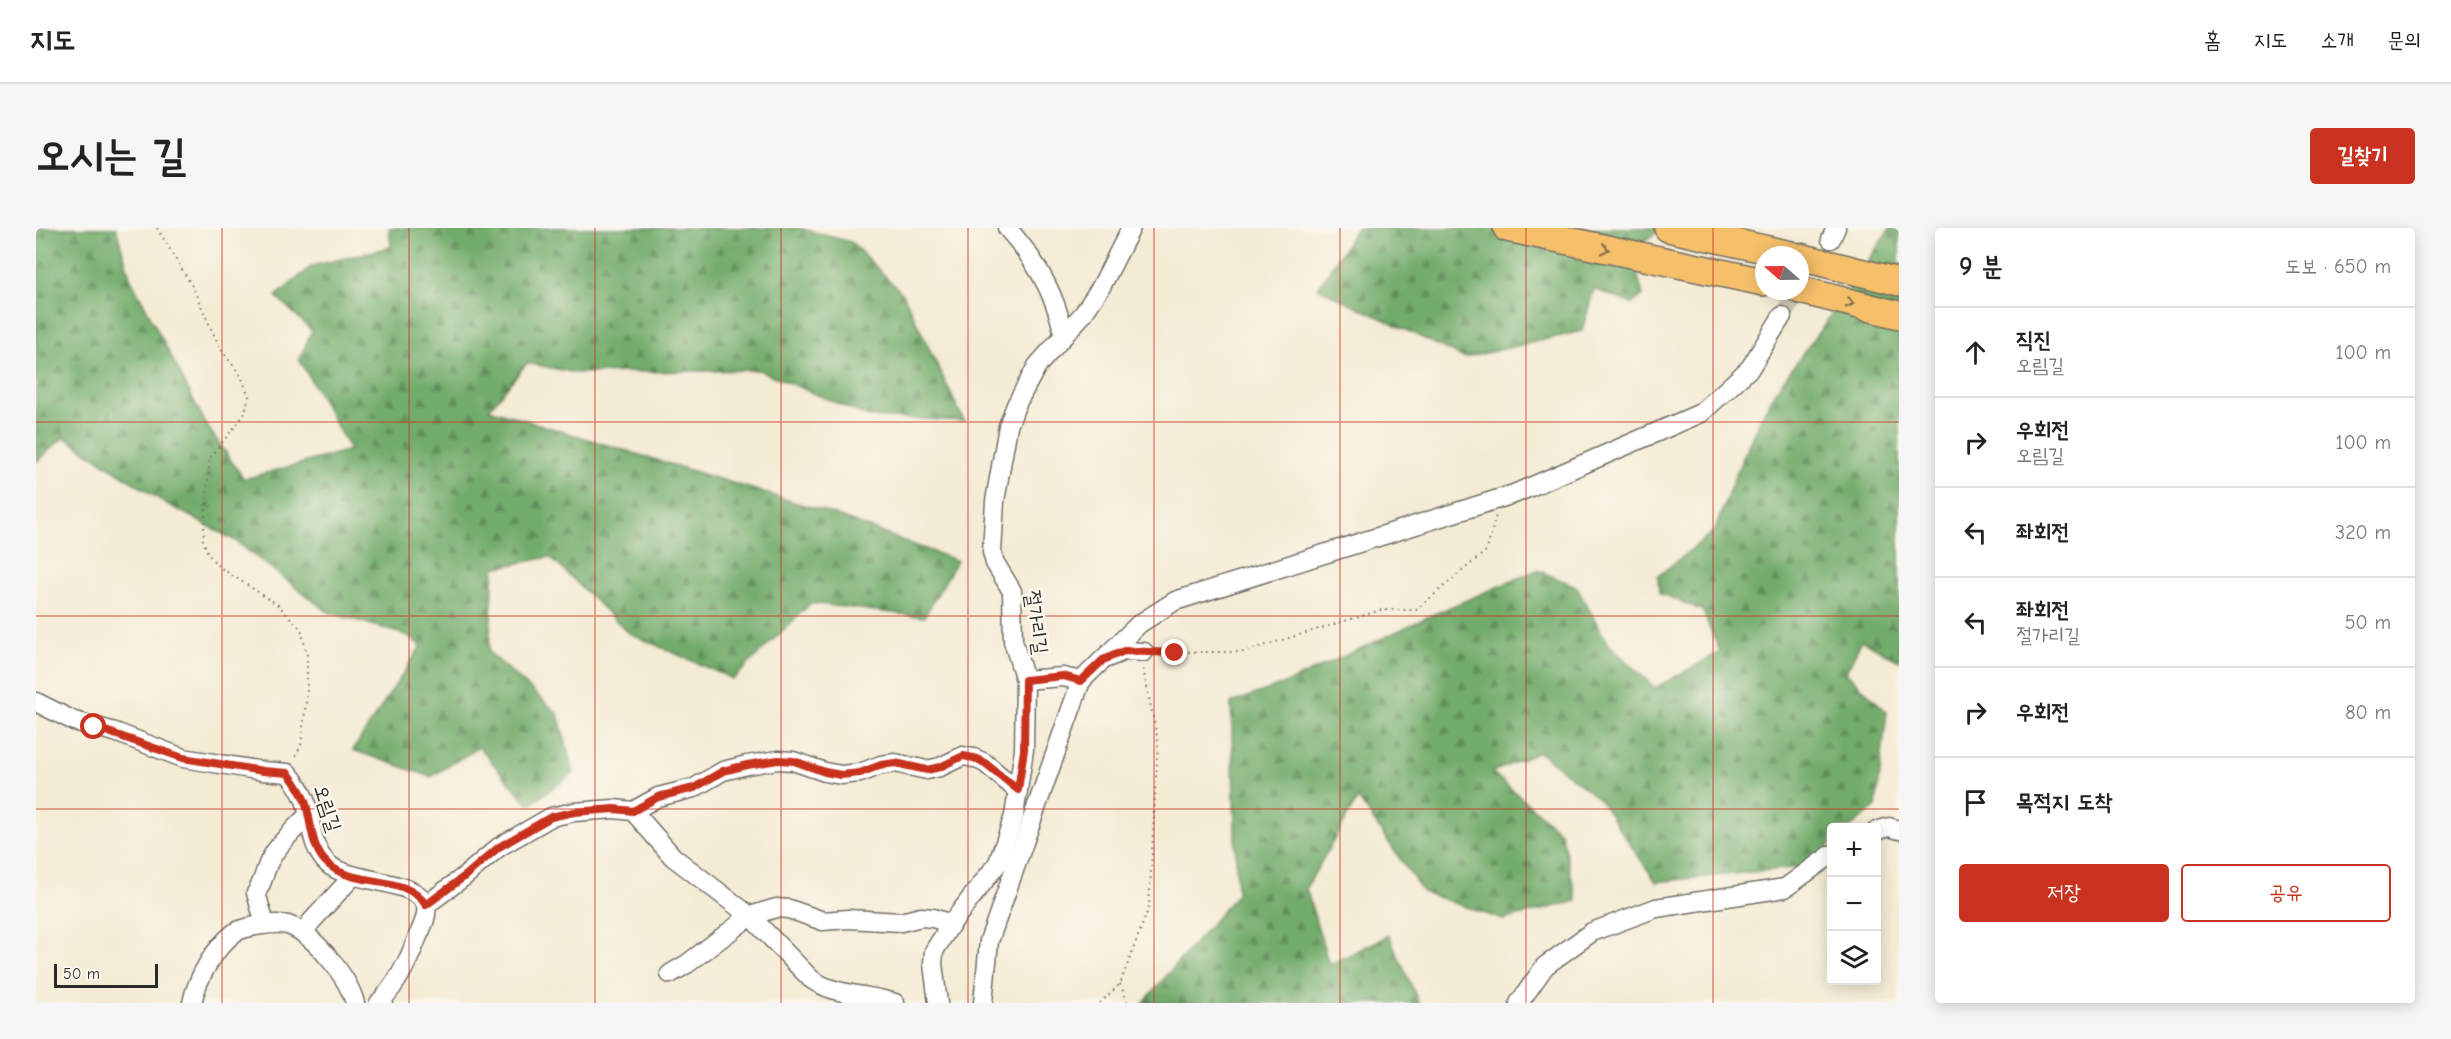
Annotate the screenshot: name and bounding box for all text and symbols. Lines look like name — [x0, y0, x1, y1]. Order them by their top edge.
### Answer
text: 지도 — [30, 24, 75, 56]
text: 홈 — [2204, 28, 2221, 52]
text: 지도 — [2254, 28, 2287, 52]
text: 소개 — [2320, 28, 2354, 52]
text: 문의 — [2387, 28, 2421, 52]
button: 길찾기 — [2310, 128, 2415, 184]
text: 오시는 길 — [36, 131, 186, 180]
one-way arrow — [1600, 242, 1610, 255]
north arrow — [1755, 246, 1809, 300]
text: 9 분 — [1959, 252, 2003, 282]
text: 도보 · 650 m — [2285, 255, 2391, 278]
one-way arrow — [1844, 295, 1854, 308]
text: 직진 — [2016, 327, 2051, 353]
icon: ahead — [1959, 336, 1992, 369]
text: 100 m — [2336, 341, 2391, 364]
text: 오림길 — [2016, 354, 2064, 377]
text: 우회전 — [2016, 417, 2069, 443]
icon: right — [1959, 426, 1992, 459]
text: 100 m — [2336, 431, 2391, 454]
text: 오림길 — [2016, 444, 2064, 467]
icon: left — [1959, 516, 1992, 549]
text: 좌회전 — [2016, 519, 2069, 545]
text: 320 m — [2335, 521, 2391, 544]
street label: 절가리길 — [1021, 589, 1052, 656]
text: 좌회전 — [2016, 597, 2069, 623]
icon: left — [1959, 606, 1992, 639]
text: 50 m — [2345, 611, 2391, 634]
text: 절가리길 — [2016, 624, 2080, 647]
route end — [1161, 639, 1187, 665]
icon: right — [1959, 696, 1992, 729]
text: 우회전 — [2016, 699, 2069, 725]
text: 80 m — [2345, 701, 2391, 724]
route start — [80, 713, 106, 739]
street label: 오림길 — [309, 782, 346, 835]
icon: arrive — [1959, 786, 1992, 819]
text: 목적지 도착 — [2016, 789, 2112, 815]
map controls — [1827, 823, 1881, 985]
button: + — [1827, 823, 1881, 877]
button: 저장 — [1959, 864, 2169, 922]
button: 공유 — [2181, 864, 2391, 922]
button: − — [1827, 877, 1881, 931]
button: layers — [1827, 931, 1881, 985]
scale bar — [54, 961, 158, 988]
text: 50 m — [63, 965, 100, 983]

